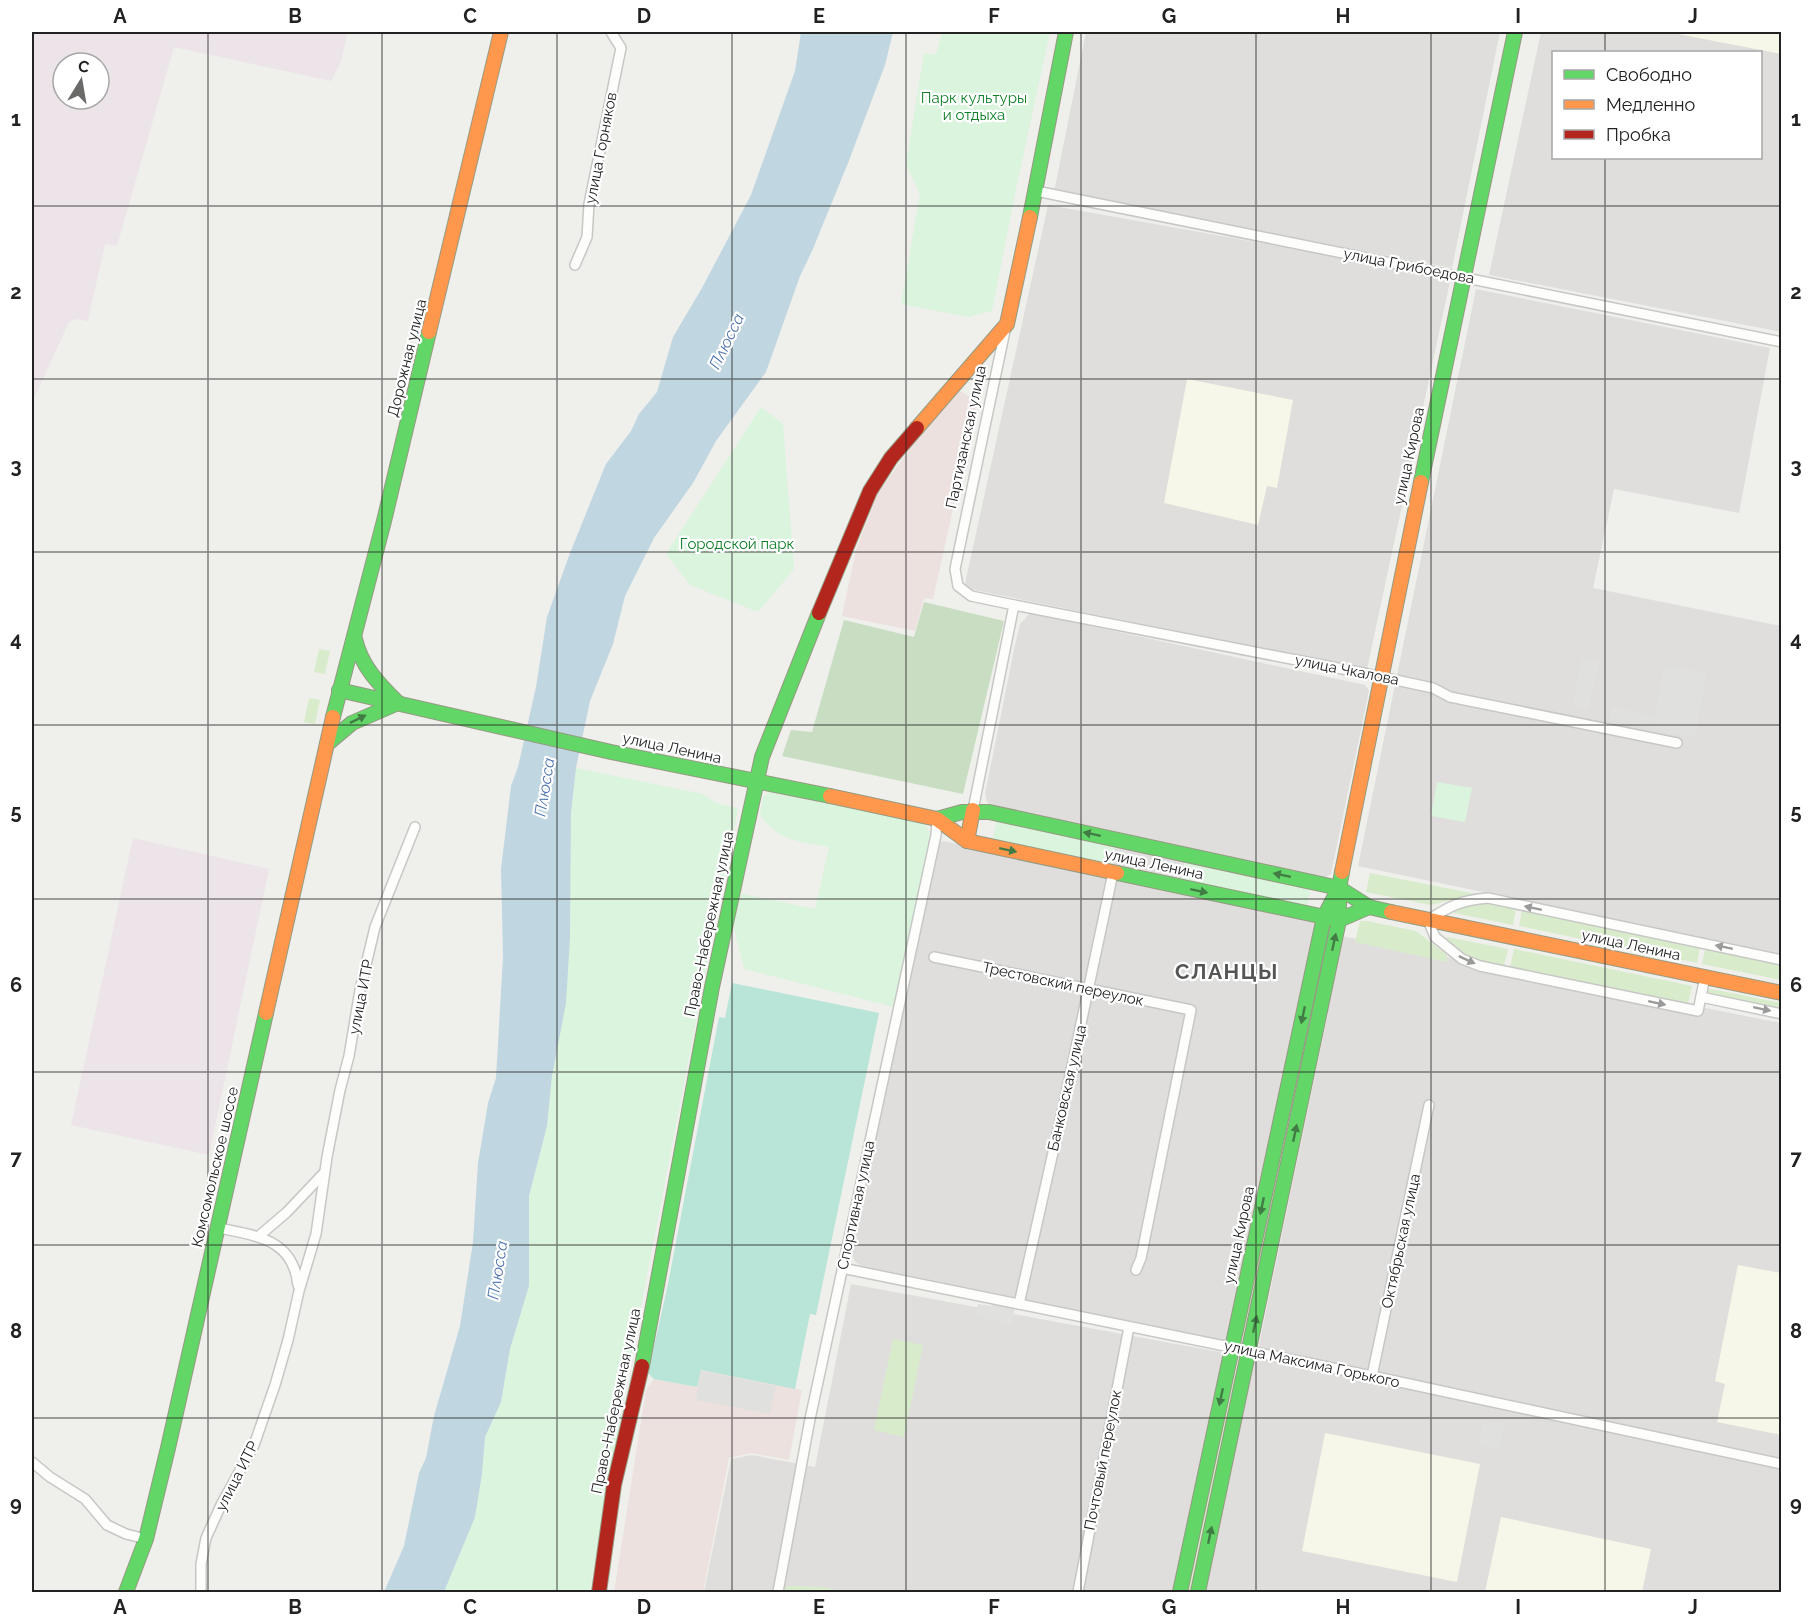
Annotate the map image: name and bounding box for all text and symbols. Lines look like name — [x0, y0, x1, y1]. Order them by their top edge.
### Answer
text: A — [113, 4, 127, 28]
text: B — [288, 4, 302, 28]
text: C — [463, 4, 477, 28]
text: D — [637, 4, 651, 28]
text: E — [813, 4, 825, 28]
text: F — [988, 4, 1000, 28]
text: G — [1162, 4, 1176, 28]
text: H — [1336, 4, 1350, 28]
text: I — [1515, 4, 1521, 28]
text: J — [1688, 4, 1698, 28]
north arrow — [51, 51, 111, 111]
legend — [1552, 51, 1762, 159]
text: С — [77, 56, 91, 77]
text: Свободно — [1606, 64, 1692, 85]
park label: Парк культуры и отдыха — [921, 89, 1027, 124]
street label: улица Горняков — [581, 91, 621, 205]
text: Медленно — [1606, 94, 1695, 115]
text: 1 — [11, 107, 21, 131]
text: 1 — [1791, 107, 1801, 131]
text: Пробка — [1606, 124, 1671, 145]
street label: улица Грибоедова — [1342, 244, 1476, 288]
text: 2 — [10, 280, 22, 304]
text: 2 — [1790, 280, 1802, 304]
street label: Дорожная улица — [384, 297, 430, 419]
water label: Плюсса — [705, 310, 748, 372]
street label: Партизанская улица — [942, 364, 990, 510]
street label: улица Кирова — [1390, 406, 1428, 506]
text: 3 — [10, 454, 22, 478]
text: 3 — [1790, 454, 1802, 478]
park label: Городской парк — [680, 535, 794, 553]
text: 4 — [10, 627, 22, 651]
text: 4 — [1790, 627, 1802, 651]
street label: улица Чкалова — [1293, 651, 1401, 689]
one-way arrow — [350, 714, 367, 724]
street label: улица Ленина — [621, 729, 723, 767]
water label: Плюсса — [530, 756, 559, 818]
text: 5 — [10, 800, 22, 824]
text: 5 — [1790, 800, 1802, 824]
one-way arrow — [1082, 829, 1101, 838]
street label: Право-Набережная улица — [681, 830, 737, 1018]
street label: улица Ленина — [1103, 845, 1205, 883]
one-way arrow — [999, 846, 1017, 856]
one-way arrow — [1273, 870, 1291, 880]
one-way arrow — [1189, 886, 1208, 896]
one-way arrow — [1524, 903, 1543, 912]
street label: улица Ленина — [1580, 926, 1682, 964]
one-way arrow — [1330, 932, 1339, 951]
one-way arrow — [1715, 942, 1734, 951]
one-way arrow — [1459, 955, 1477, 965]
street label: улица ИТР — [345, 958, 377, 1036]
street label: Трестовский переулок — [981, 958, 1145, 1010]
district label: СЛАНЦЫ — [1175, 959, 1279, 984]
text: 6 — [10, 973, 22, 997]
text: 6 — [1790, 973, 1802, 997]
one-way arrow — [1648, 999, 1667, 1008]
one-way arrow — [1753, 1005, 1771, 1015]
one-way arrow — [1298, 1006, 1307, 1025]
street label: Банковская улица — [1044, 1023, 1090, 1153]
street label: Комсомольское шоссе — [188, 1085, 242, 1249]
one-way arrow — [1291, 1123, 1300, 1142]
street label: Спортивная улица — [834, 1139, 878, 1271]
text: 7 — [10, 1146, 22, 1170]
text: 7 — [1790, 1146, 1802, 1170]
street label: Октябрьская улица — [1378, 1172, 1424, 1310]
street label: улица Кирова — [1220, 1185, 1258, 1285]
one-way arrow — [1257, 1197, 1266, 1216]
water label: Плюсса — [483, 1239, 512, 1301]
street label: Право-Набережная улица — [588, 1307, 644, 1495]
one-way arrow — [1251, 1314, 1260, 1333]
text: 8 — [10, 1319, 22, 1343]
text: 8 — [1790, 1319, 1802, 1343]
street label: улица Максима Горького — [1223, 1337, 1402, 1391]
one-way arrow — [1216, 1387, 1226, 1406]
street label: Почтовый переулок — [1081, 1388, 1126, 1532]
street label: улица ИТР — [212, 1438, 262, 1514]
text: 9 — [10, 1492, 22, 1516]
text: 9 — [1790, 1492, 1802, 1516]
one-way arrow — [1206, 1526, 1215, 1545]
text: A — [113, 1595, 127, 1619]
text: B — [288, 1595, 302, 1619]
text: C — [463, 1595, 477, 1619]
text: D — [637, 1595, 651, 1619]
text: E — [813, 1595, 825, 1619]
text: F — [988, 1595, 1000, 1619]
text: G — [1162, 1595, 1176, 1619]
text: H — [1336, 1595, 1350, 1619]
text: I — [1515, 1595, 1521, 1619]
text: J — [1688, 1595, 1698, 1619]

